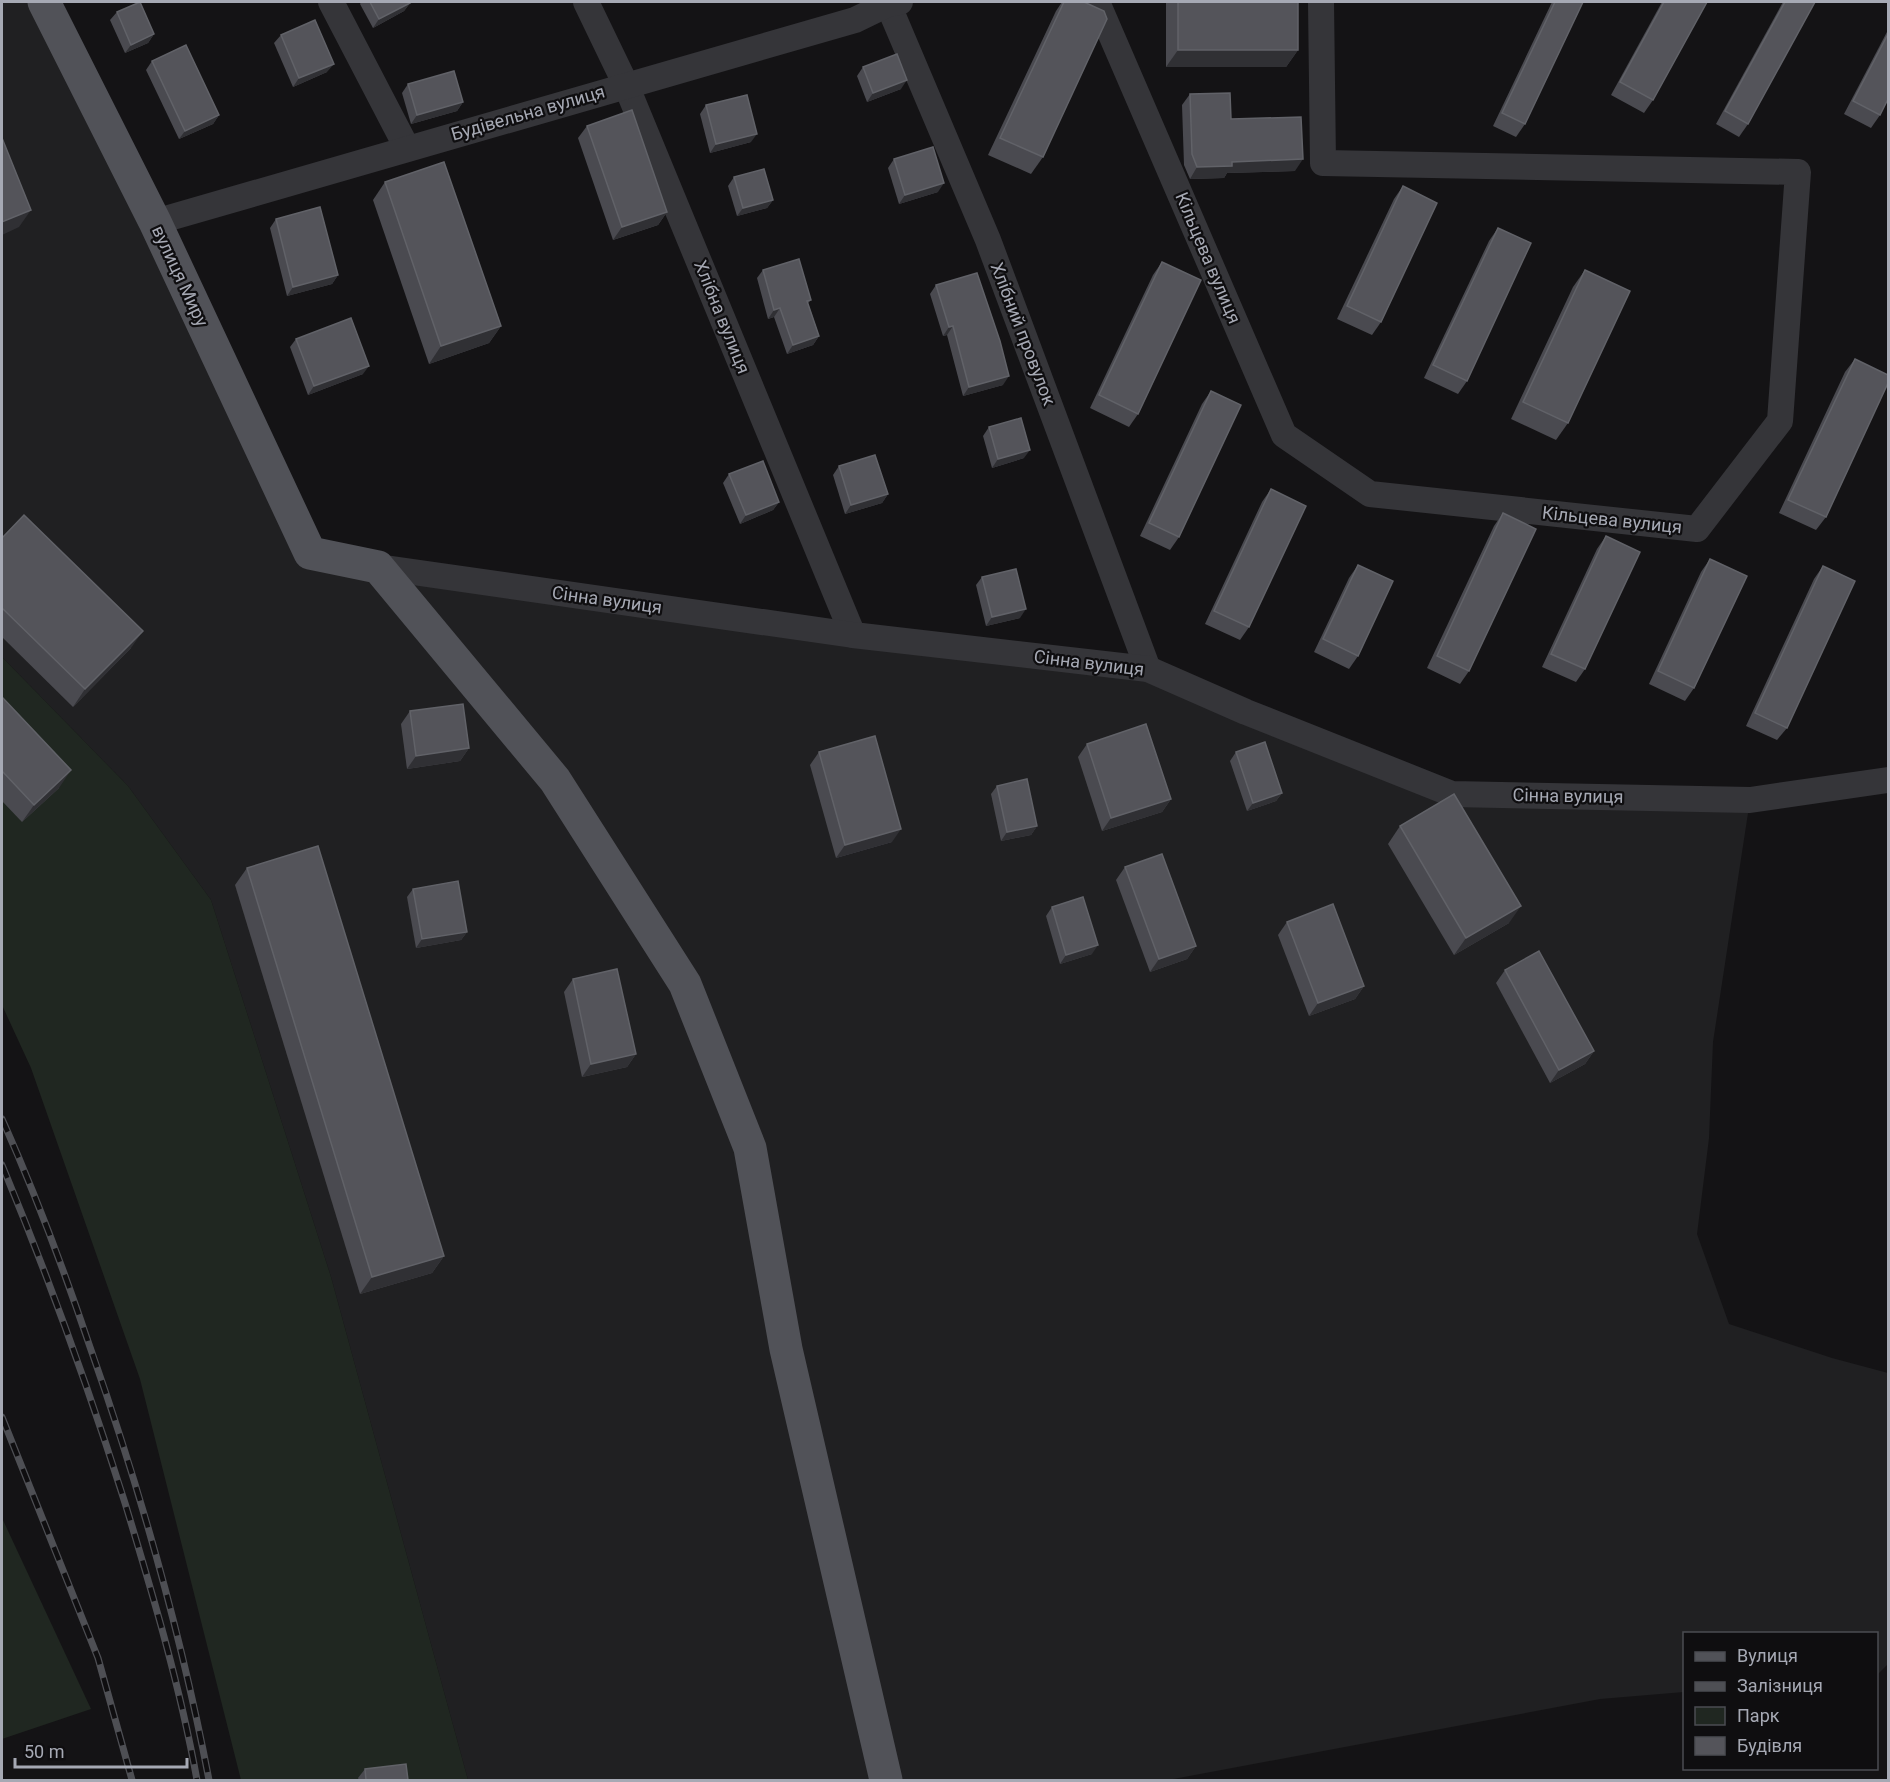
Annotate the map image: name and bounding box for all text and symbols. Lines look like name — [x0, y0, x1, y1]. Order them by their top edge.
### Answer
street label: Будівельна вулиця — [449, 81, 607, 145]
street label: Кільцева вулиця — [1171, 189, 1246, 327]
street label: вулиця Миру — [148, 222, 213, 330]
street label: Хлібна вулиця — [690, 257, 755, 377]
street label: Хлібний провулок — [987, 259, 1060, 408]
street label: Кільцева вулиця — [1541, 502, 1683, 537]
street label: Сінна вулиця — [551, 581, 663, 618]
street label: Сінна вулиця — [1033, 645, 1145, 680]
street label: Сінна вулиця — [1512, 784, 1624, 807]
legend — [1683, 1632, 1878, 1770]
text: Вулиця — [1737, 1645, 1798, 1666]
text: Залізниця — [1737, 1675, 1823, 1696]
text: Парк — [1737, 1705, 1780, 1726]
scale bar — [15, 1731, 188, 1769]
text: Будівля — [1737, 1735, 1802, 1756]
text: 50 m — [24, 1741, 64, 1762]

